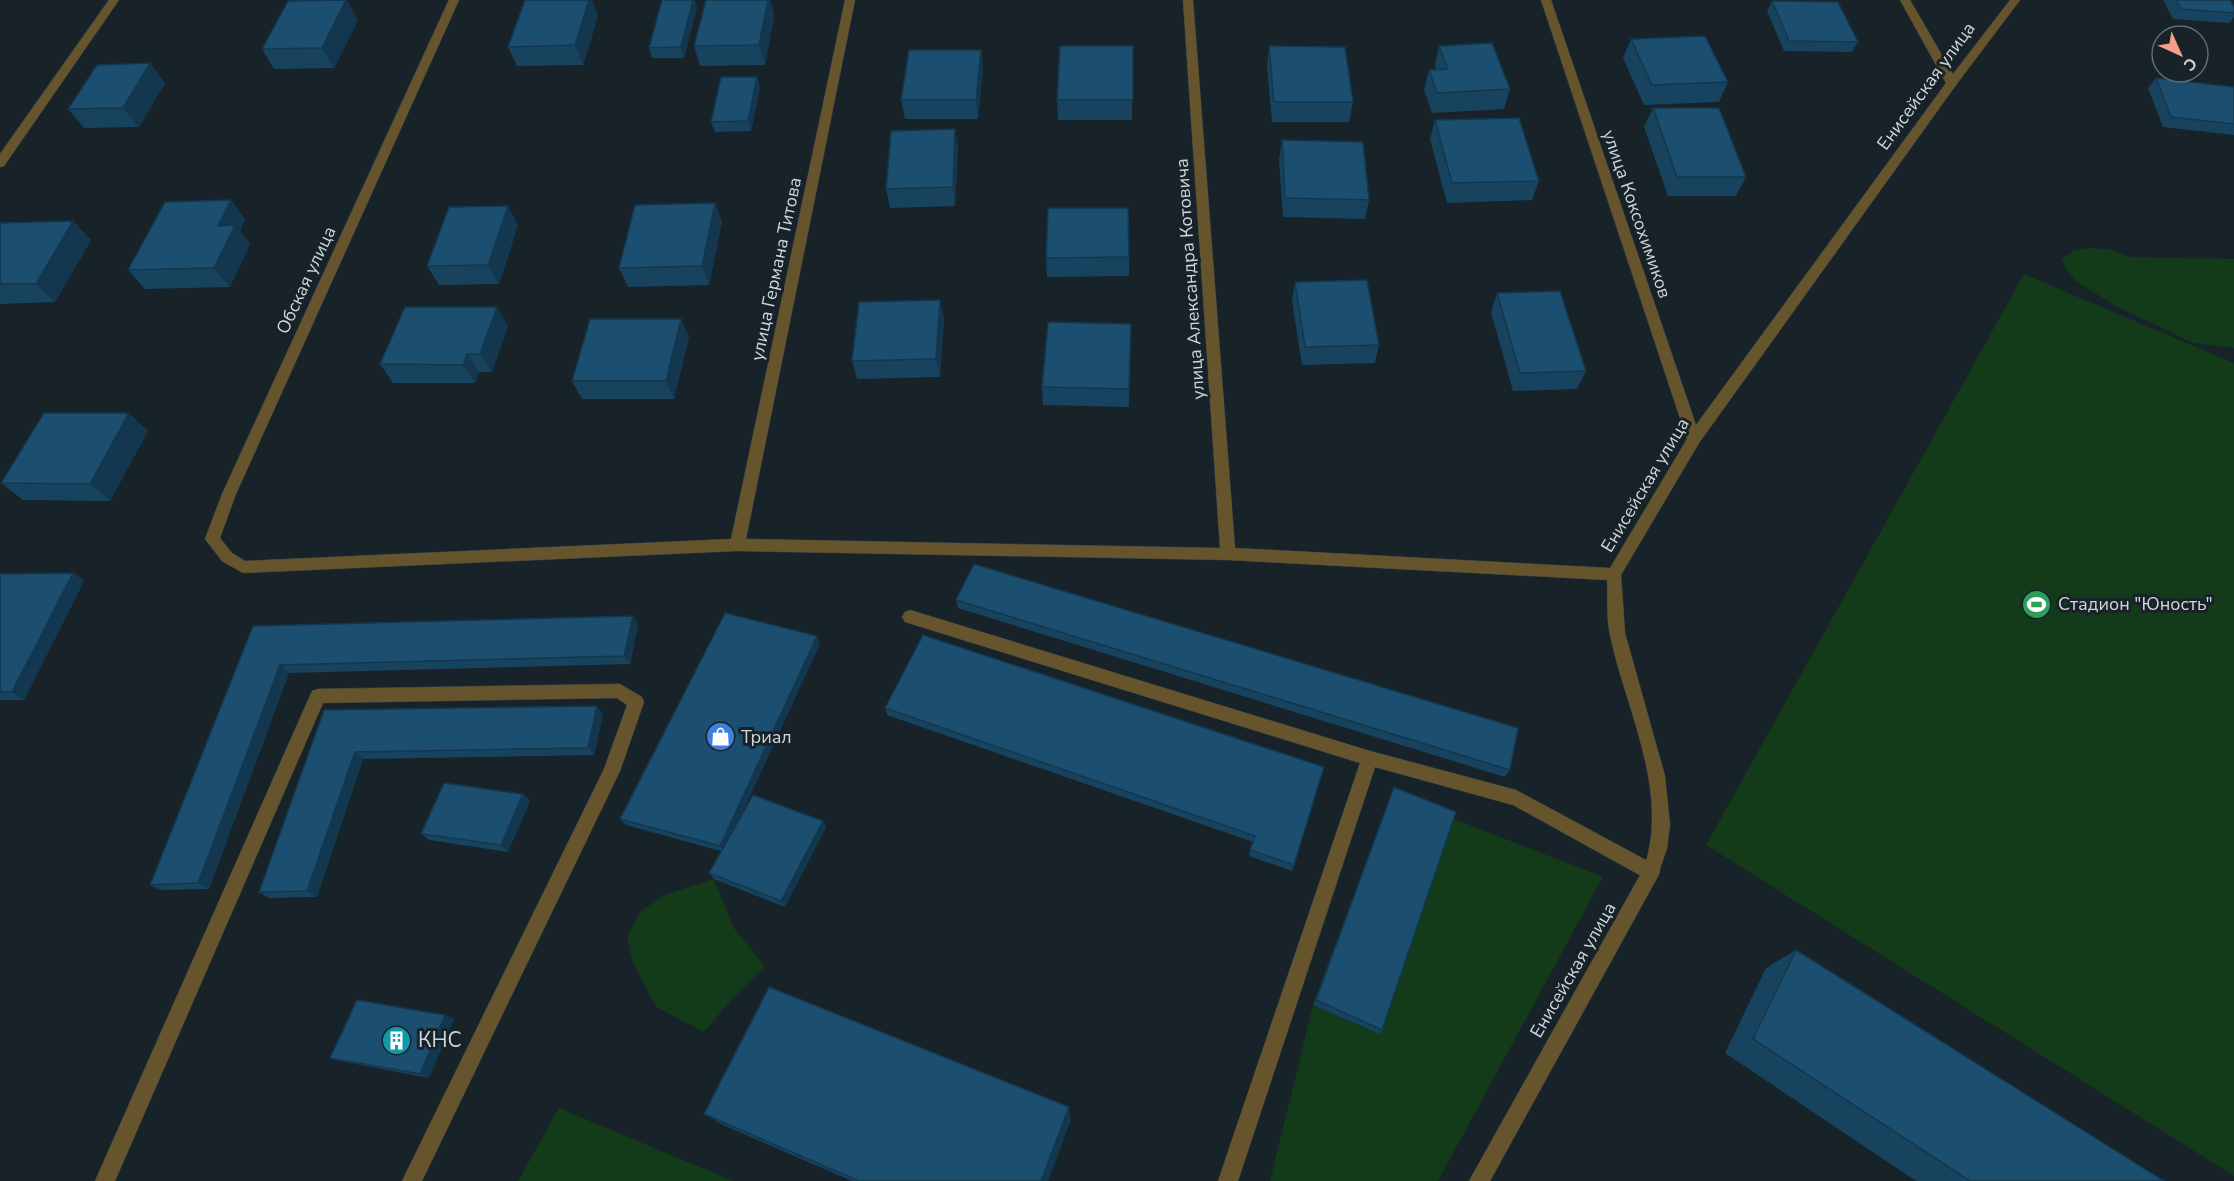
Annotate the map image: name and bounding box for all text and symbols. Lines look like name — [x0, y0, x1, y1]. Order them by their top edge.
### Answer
street label: Енисейская улица — [1871, 17, 1981, 155]
north arrow — [2150, 24, 2210, 84]
text: С — [2178, 52, 2202, 76]
street label: улица Коксохимиков — [1597, 127, 1677, 301]
street label: улица Александра Котовича — [1170, 158, 1210, 400]
street label: улица Германа Титова — [745, 175, 807, 363]
street label: Обская улица — [271, 222, 341, 338]
street label: Енисейская улица — [1595, 413, 1695, 557]
sports icon: Стадион "Юность" — [2021, 588, 2053, 620]
place label: Стадион "Юность" — [2058, 592, 2213, 616]
shop icon: Триал — [704, 721, 736, 753]
place label: Триал — [741, 725, 792, 749]
street label: Енисейская улица — [1524, 898, 1622, 1042]
building icon: КНС — [381, 1024, 413, 1056]
place label: КНС — [418, 1026, 462, 1054]

